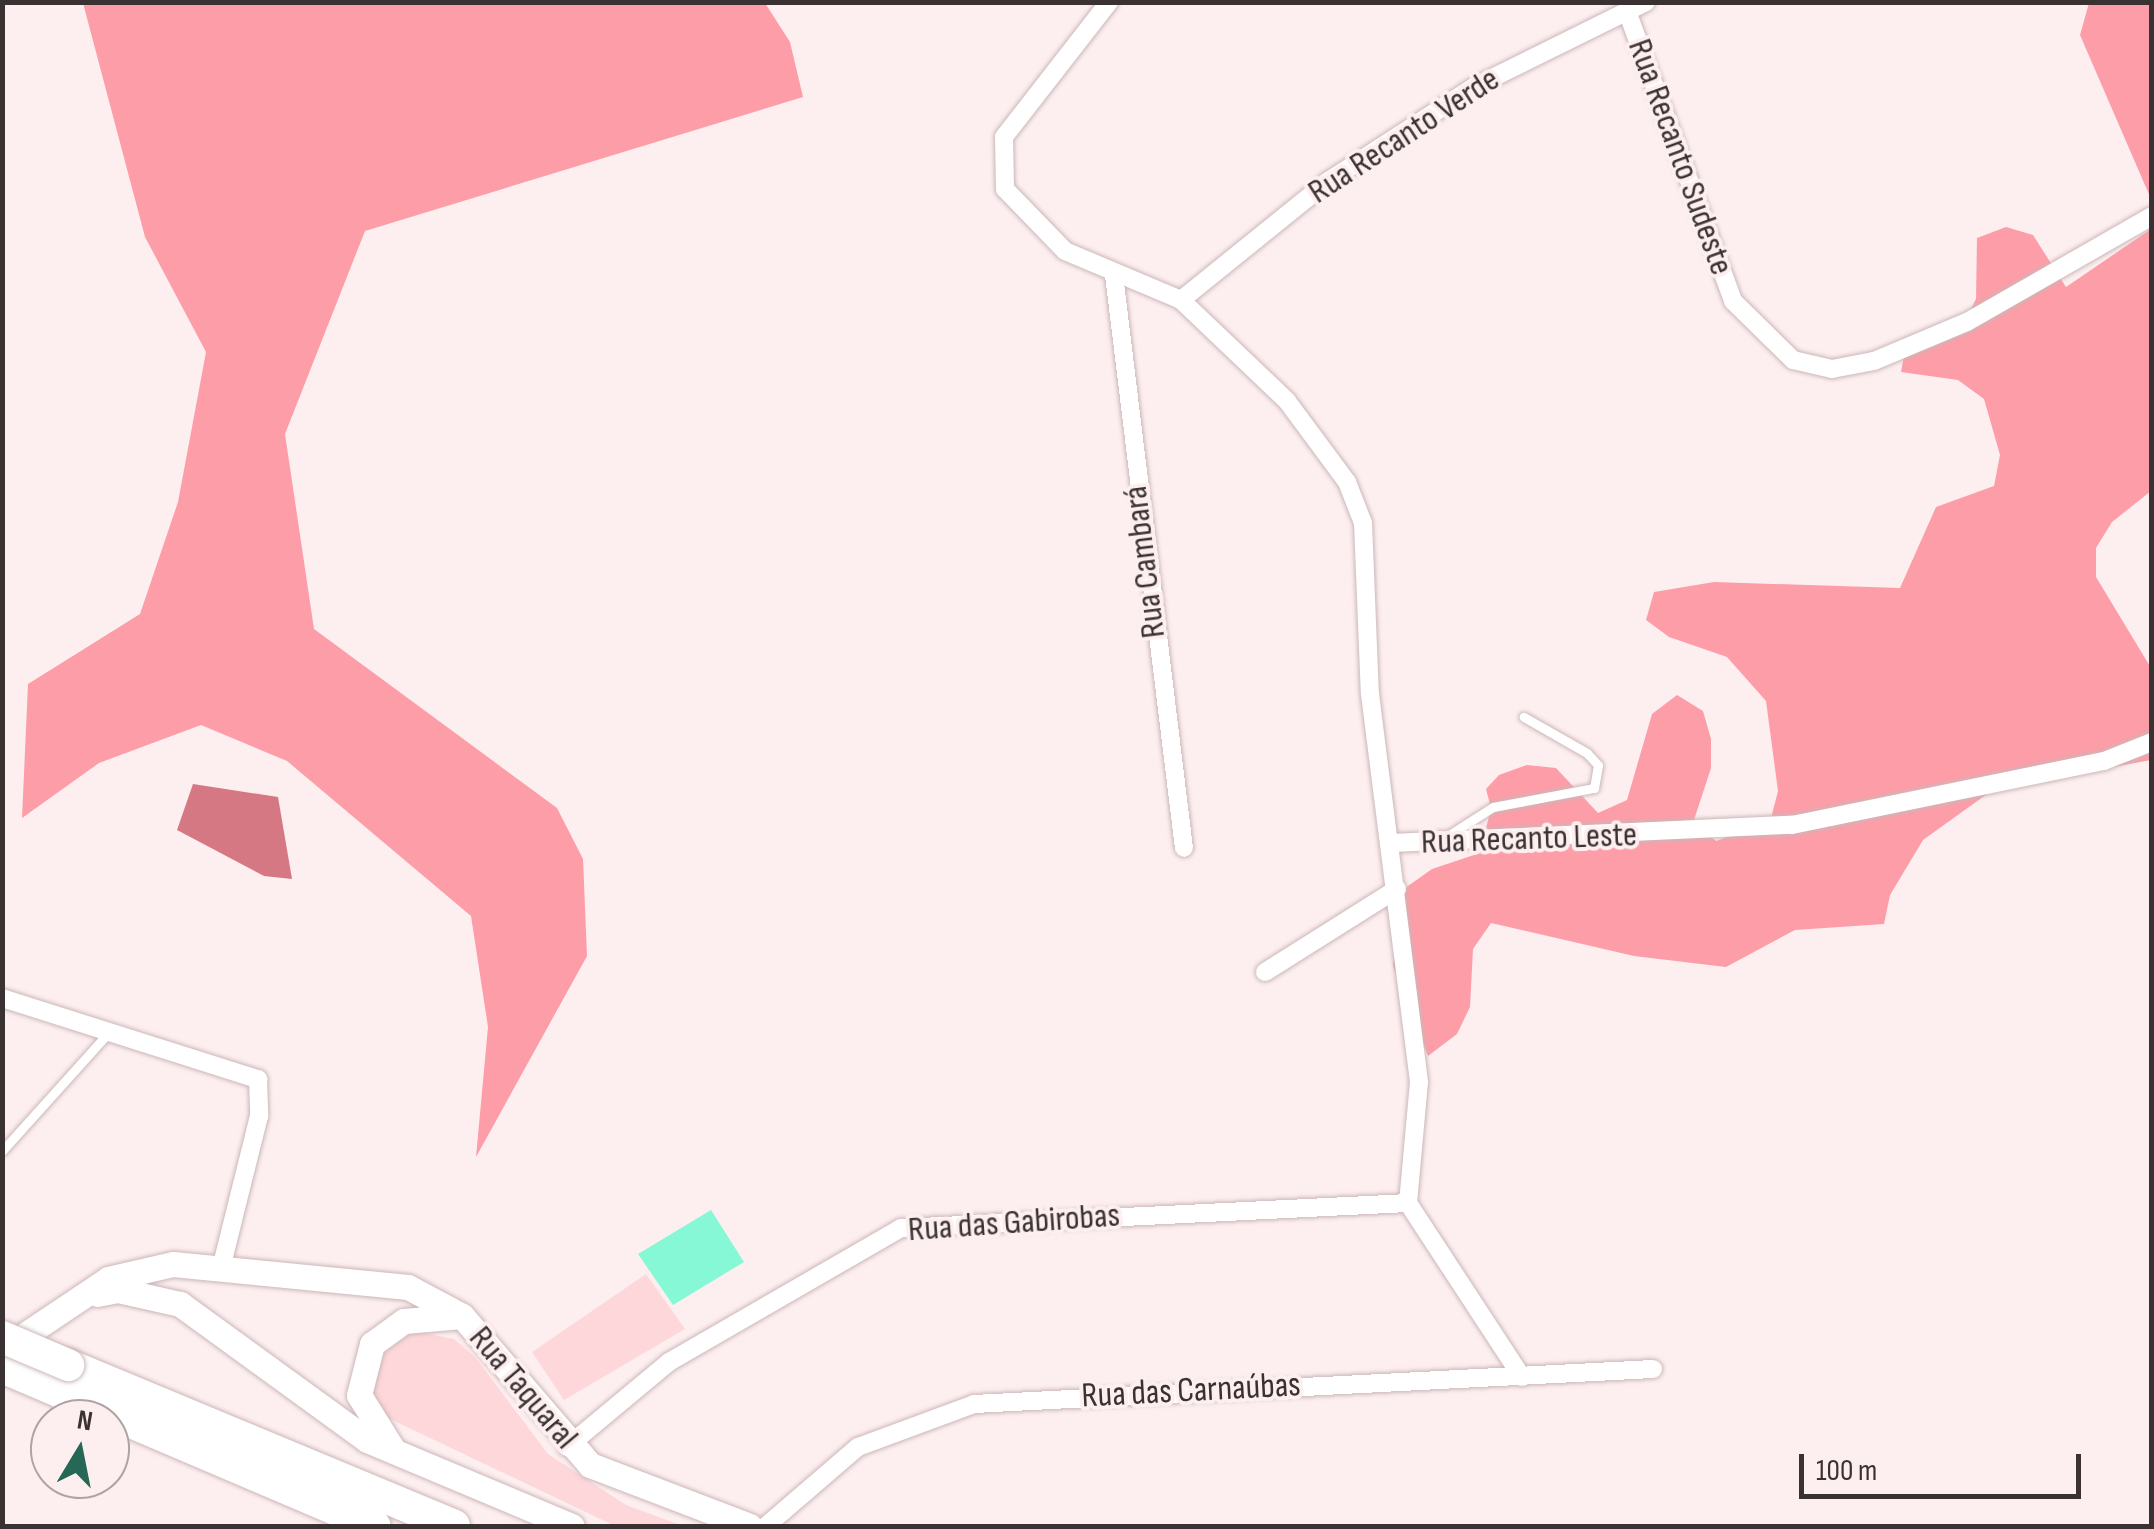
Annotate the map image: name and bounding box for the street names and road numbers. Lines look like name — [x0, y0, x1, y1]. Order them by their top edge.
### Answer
street label: Rua Recanto Sudeste — [1618, 33, 1742, 281]
street label: Rua Recanto Verde — [1301, 59, 1507, 213]
street label: Rua Cambará — [1115, 483, 1175, 641]
street label: Rua Recanto Leste — [1420, 814, 1638, 864]
street label: Rua das Gabirobas — [907, 1195, 1121, 1251]
street label: Rua Taquaral — [460, 1318, 586, 1458]
street label: Rua das Carnaúbas — [1080, 1364, 1302, 1418]

